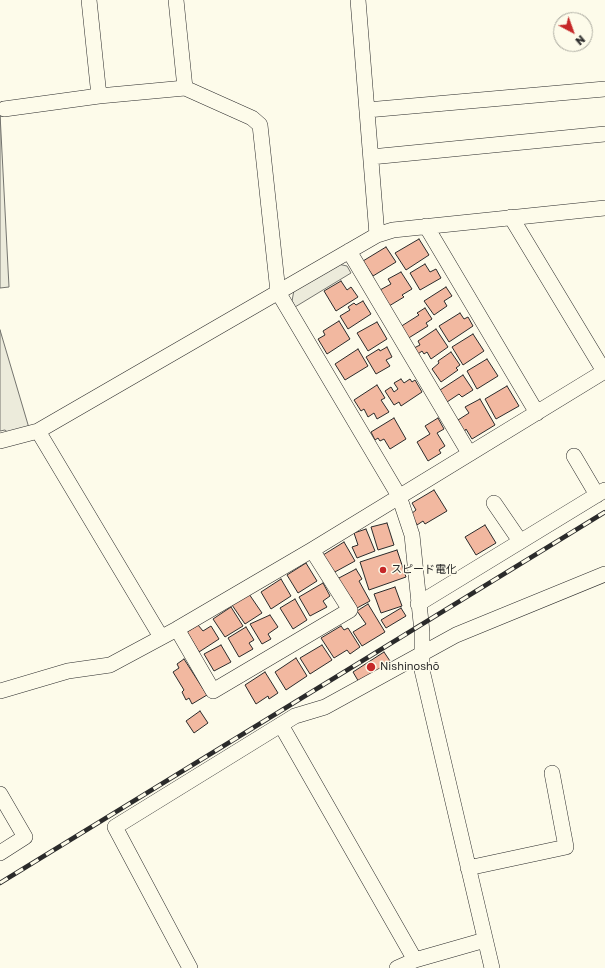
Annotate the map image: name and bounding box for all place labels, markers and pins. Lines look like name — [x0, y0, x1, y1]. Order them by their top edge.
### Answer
place label: スピード電化 — [391, 563, 457, 577]
marker: スピード電化 — [378, 565, 388, 575]
place label: Nishinoshō — [380, 660, 439, 674]
marker: Nishinoshō — [365, 661, 377, 673]

